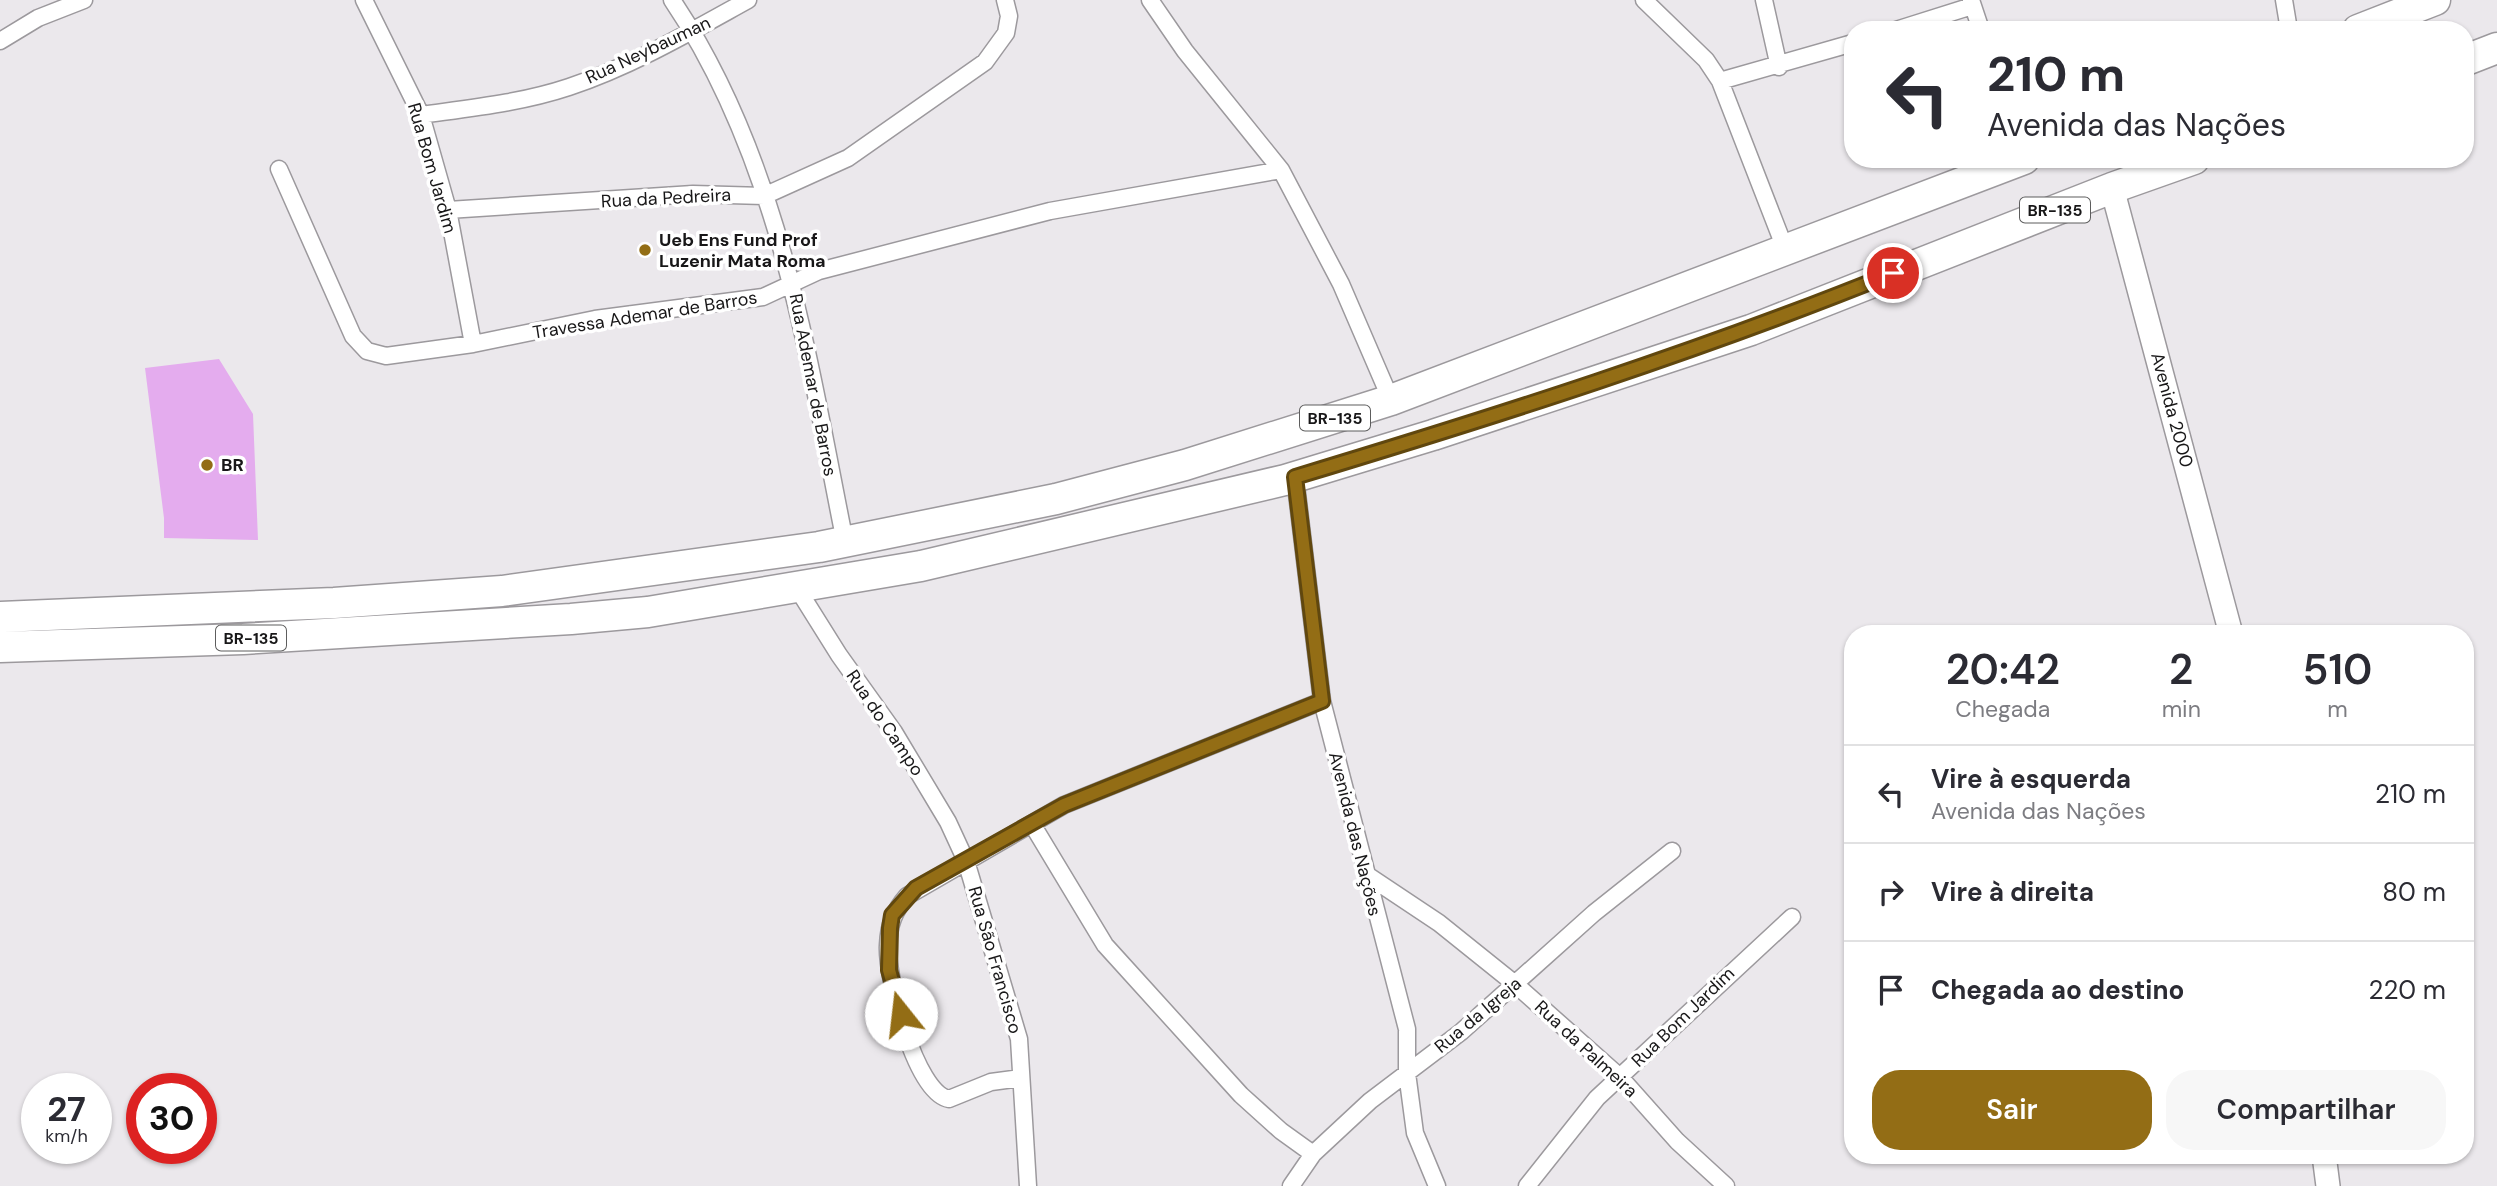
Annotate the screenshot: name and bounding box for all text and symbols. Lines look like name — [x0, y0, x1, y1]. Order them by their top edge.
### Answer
street label: Rua Neybauman — [582, 11, 714, 89]
text: 210 m — [1987, 42, 2125, 106]
icon: left — [1872, 49, 1963, 140]
street label: Rua Bom Jardim — [402, 100, 462, 236]
text: Avenida das Nações — [1987, 104, 2286, 146]
street label: Rua da Pedreira — [600, 183, 732, 213]
road number: BR-135 — [2020, 198, 2090, 222]
place label: Ueb Ens Fund Prof Luzenir Mata Roma — [659, 228, 826, 273]
marker: Ueb Ens Fund Prof Luzenir Mata Roma — [637, 242, 653, 258]
pin — [1863, 243, 1923, 303]
icon: arrive — [1874, 254, 1912, 292]
street label: Travessa Ademar de Barros — [531, 285, 759, 345]
street label: Rua Ademar de Barros — [784, 292, 842, 478]
street label: Avenida 2000 — [2145, 350, 2199, 470]
road number: BR-135 — [1300, 406, 1370, 430]
place label: BR — [221, 453, 244, 477]
marker: BR — [199, 457, 215, 473]
road number: BR-135 — [216, 625, 286, 650]
text: 20:42 — [1946, 642, 2060, 697]
text: 2 — [2169, 642, 2193, 697]
text: 510 — [2302, 642, 2372, 697]
street label: Rua do Campo — [841, 665, 929, 781]
text: Chegada — [1955, 694, 2050, 724]
text: min — [2162, 694, 2201, 724]
text: m — [2327, 694, 2348, 724]
street label: Avenida das Nações — [1323, 750, 1387, 918]
text: Vire à esquerda — [1931, 762, 2131, 796]
icon: left — [1872, 775, 1910, 813]
text: 210 m — [2375, 777, 2446, 811]
text: Avenida das Nações — [1931, 796, 2146, 826]
icon: right — [1872, 873, 1910, 911]
text: Vire à direita — [1931, 875, 2094, 909]
text: 80 m — [2382, 875, 2446, 909]
street label: Rua São Francisco — [962, 883, 1028, 1037]
street label: Rua Bom Jardim — [1626, 962, 1740, 1072]
icon: arrive — [1872, 971, 1910, 1009]
street label: Rua da Igreja — [1430, 972, 1526, 1058]
text: Chegada ao destino — [1931, 973, 2184, 1007]
text: 220 m — [2368, 973, 2446, 1007]
position arrow — [864, 977, 938, 1051]
street label: Rua da Palmeira — [1529, 995, 1643, 1103]
button: Sair — [1872, 1070, 2152, 1150]
button: Compartilhar — [2166, 1070, 2446, 1150]
speed limit sign: 30 — [126, 1073, 217, 1164]
text: 27 — [47, 1086, 86, 1132]
text: km/h — [45, 1124, 88, 1148]

